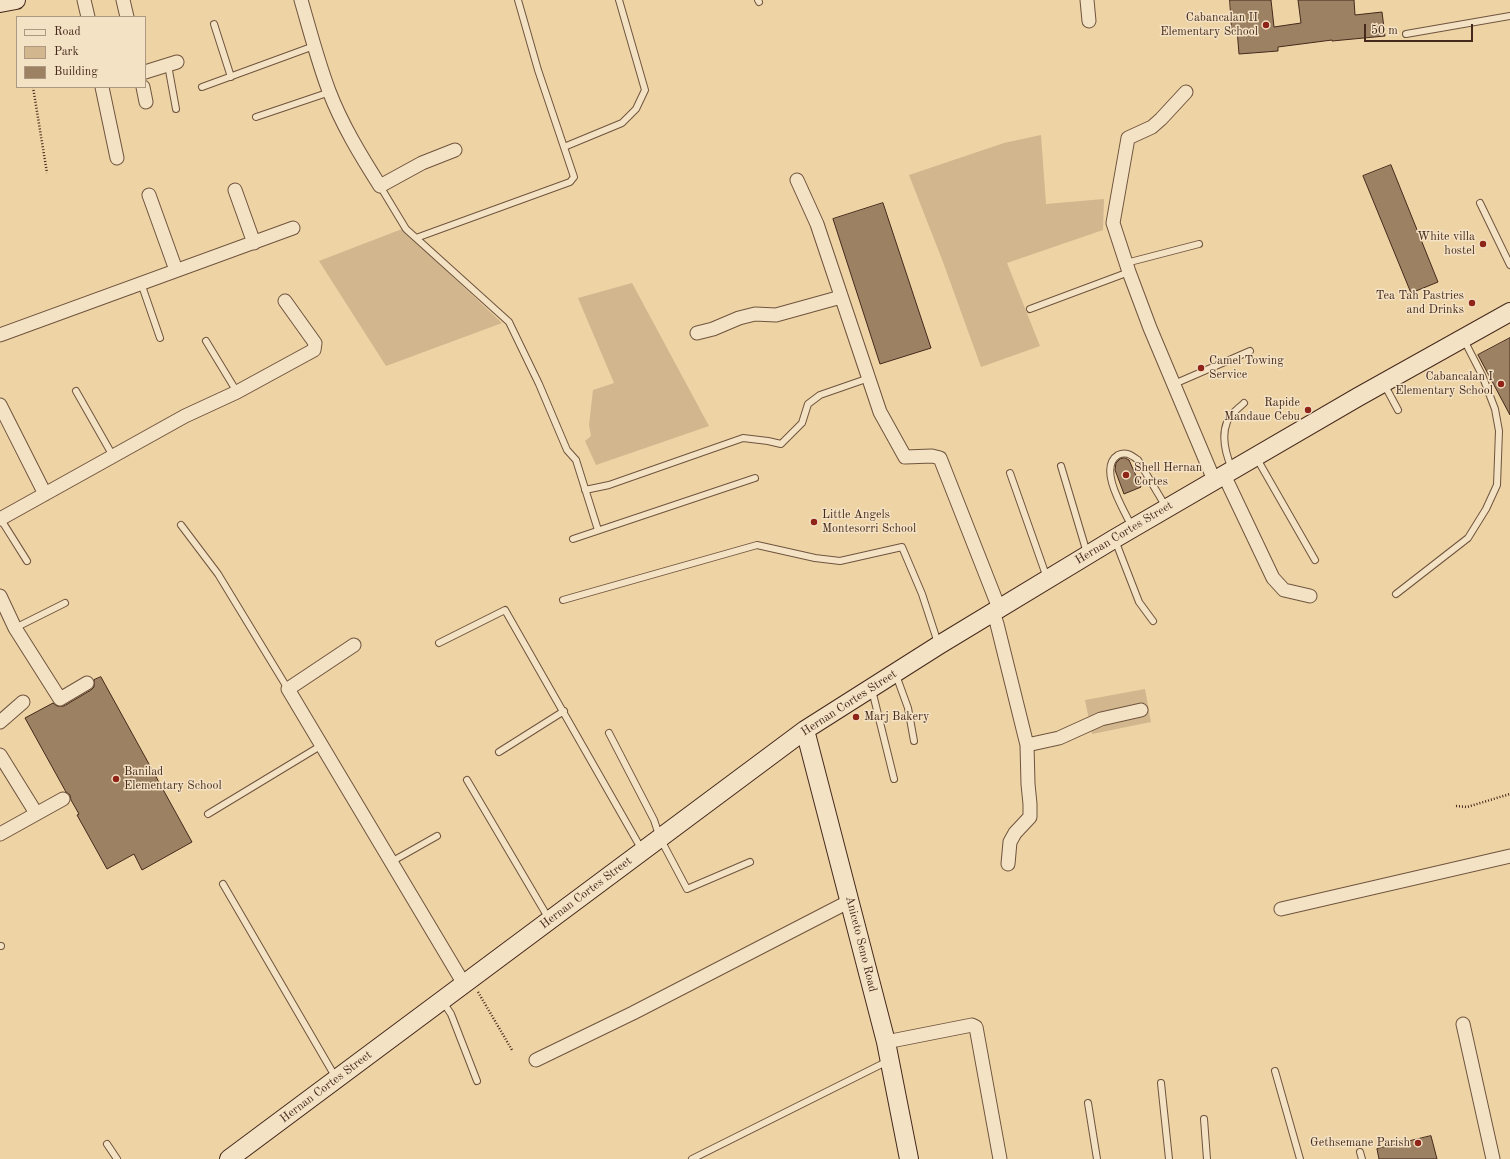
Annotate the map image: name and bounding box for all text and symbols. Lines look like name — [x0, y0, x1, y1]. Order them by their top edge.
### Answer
place label: Cabancalan II Elementary School — [1160, 11, 1258, 39]
legend — [16, 16, 146, 88]
scale bar — [1366, 16, 1475, 42]
marker: Cabancalan II Elementary School — [1261, 20, 1271, 30]
text: 50 m — [1371, 25, 1398, 37]
text: Road — [54, 26, 81, 38]
text: Park — [54, 46, 79, 58]
text: Building — [54, 66, 98, 78]
place label: White villa hostel — [1417, 230, 1475, 258]
marker: White villa hostel — [1478, 239, 1488, 249]
place label: Tea Tah Pastries and Drinks — [1376, 289, 1464, 317]
marker: Tea Tah Pastries and Drinks — [1467, 298, 1477, 308]
place label: Camel Towing Service — [1209, 354, 1284, 382]
marker: Camel Towing Service — [1196, 363, 1206, 373]
place label: Cabancalan I Elementary School — [1395, 370, 1493, 398]
marker: Cabancalan I Elementary School — [1496, 379, 1506, 389]
place label: Rapide Mandaue Cebu — [1224, 396, 1300, 424]
marker: Rapide Mandaue Cebu — [1303, 405, 1313, 415]
place label: Shell Hernan Cortes — [1134, 461, 1202, 489]
marker: Shell Hernan Cortes — [1121, 470, 1131, 480]
street label: Hernan Cortes Street — [1073, 498, 1175, 568]
place label: Little Angels Montesorri School — [822, 508, 916, 536]
marker: Little Angels Montesorri School — [809, 517, 819, 527]
street label: Hernan Cortes Street — [798, 667, 900, 739]
place label: Marj Bakery — [864, 710, 929, 724]
marker: Marj Bakery — [851, 712, 861, 722]
place label: Banilad Elementary School — [124, 765, 222, 793]
marker: Banilad Elementary School — [111, 774, 121, 784]
street label: Hernan Cortes Street — [537, 854, 635, 932]
street label: Aniceto Seno Road — [842, 894, 880, 994]
street label: Hernan Cortes Street — [277, 1048, 375, 1126]
place label: Gethsemane Parish — [1310, 1136, 1410, 1150]
marker: Gethsemane Parish — [1413, 1138, 1423, 1148]

